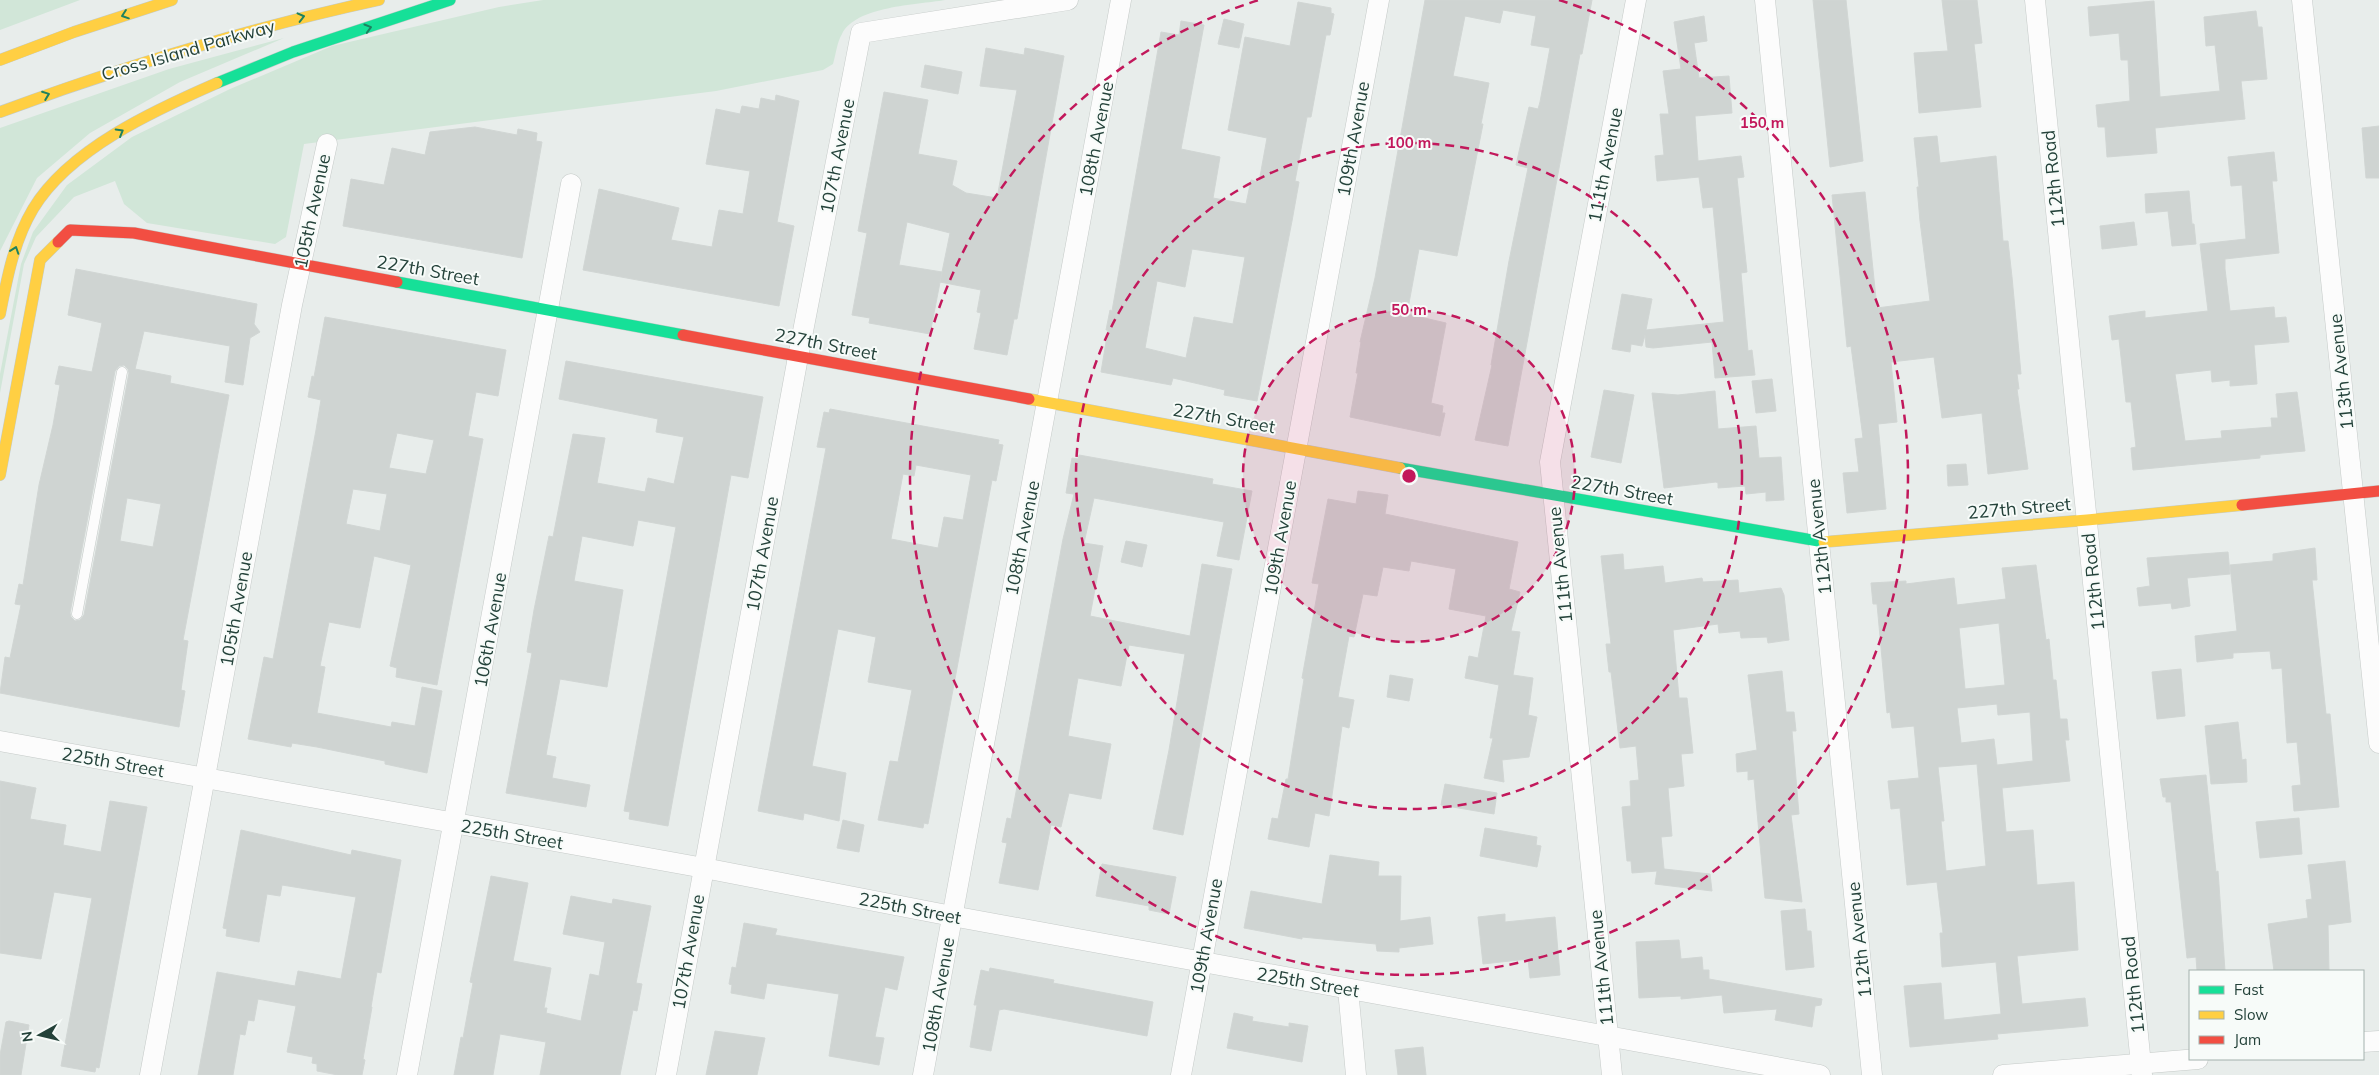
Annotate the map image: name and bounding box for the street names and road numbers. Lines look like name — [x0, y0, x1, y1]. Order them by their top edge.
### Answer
street label: Cross Island Parkway — [99, 14, 278, 86]
street label: 108th Avenue — [1074, 80, 1118, 198]
street label: 109th Avenue — [1332, 80, 1374, 198]
street label: 107th Avenue — [815, 97, 859, 215]
street label: 111th Avenue — [1583, 106, 1627, 224]
street label: 112th Road — [2036, 129, 2070, 229]
street label: 105th Avenue — [289, 152, 335, 270]
street label: 227th Street — [375, 250, 481, 290]
street label: 113th Avenue — [2323, 313, 2359, 431]
street label: 227th Street — [773, 323, 879, 365]
street label: 227th Street — [1171, 398, 1277, 438]
street label: 227th Street — [1569, 470, 1675, 510]
street label: 112th Avenue — [1801, 478, 1837, 596]
street label: 108th Avenue — [1000, 479, 1044, 597]
street label: 109th Avenue — [1259, 479, 1301, 597]
street label: 227th Street — [1966, 492, 2072, 524]
street label: 107th Avenue — [741, 495, 783, 613]
street label: 111th Avenue — [1542, 506, 1578, 624]
street label: 112th Road — [2076, 532, 2110, 632]
street label: 105th Avenue — [215, 550, 257, 668]
street label: 106th Avenue — [469, 571, 511, 689]
street label: 225th Street — [60, 742, 166, 782]
street label: 225th Street — [459, 814, 565, 854]
street label: 109th Avenue — [1185, 877, 1227, 995]
street label: 112th Avenue — [1841, 881, 1877, 999]
street label: 225th Street — [857, 887, 963, 929]
street label: 107th Avenue — [667, 893, 709, 1011]
street label: 111th Avenue — [1583, 909, 1619, 1027]
street label: 112th Road — [2116, 935, 2150, 1035]
street label: 108th Avenue — [917, 936, 959, 1054]
street label: 225th Street — [1255, 962, 1361, 1002]

